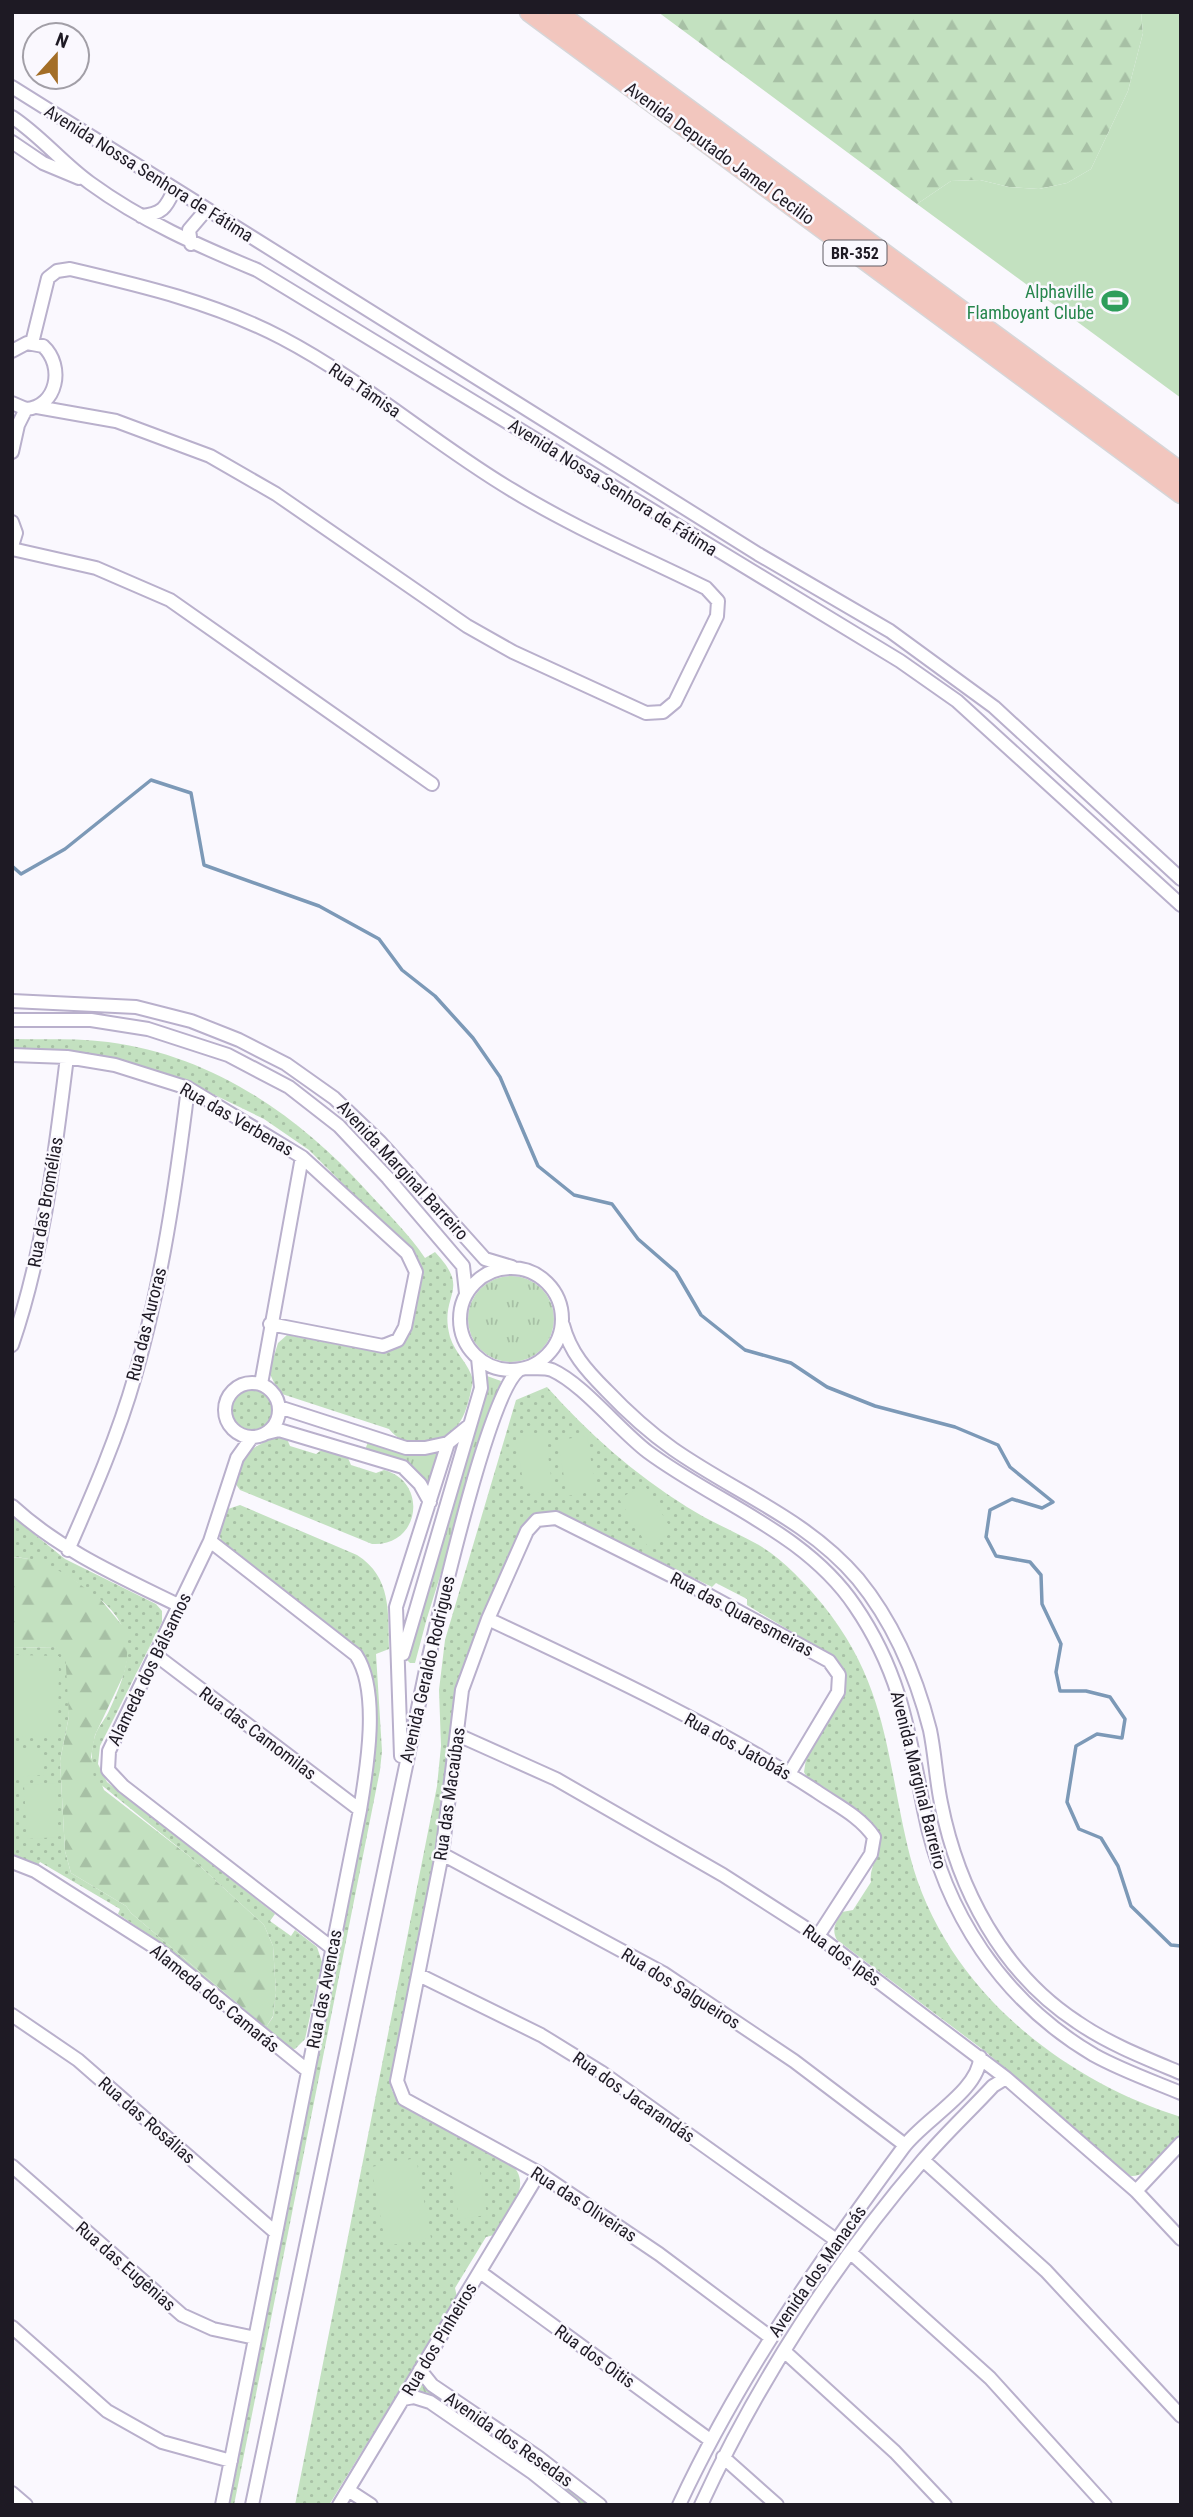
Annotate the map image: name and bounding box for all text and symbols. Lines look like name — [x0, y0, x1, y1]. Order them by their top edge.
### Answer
north arrow — [21, 21, 91, 91]
text: N — [52, 28, 71, 53]
street label: Avenida Deputado Jamel Cecilio — [621, 77, 819, 229]
street label: Avenida Nossa Senhora de Fátima — [41, 100, 257, 246]
road number: BR-352 — [824, 241, 886, 266]
place label: Alphaville Flamboyant Clube — [967, 281, 1094, 323]
sports icon: Alphaville Flamboyant Clube — [1100, 286, 1130, 316]
street label: Rua Tâmisa — [325, 358, 405, 422]
street label: Avenida Nossa Senhora de Fátima — [505, 414, 721, 560]
street label: Rua das Verbenas — [177, 1078, 297, 1160]
street label: Avenida Marginal Barreiro — [333, 1096, 473, 1244]
street label: Rua das Bromélias — [23, 1135, 67, 1269]
street label: Rua das Auroras — [122, 1265, 170, 1383]
street label: Rua das Quaresmeiras — [667, 1567, 817, 1661]
street label: Avenida Geraldo Rodrigues — [395, 1574, 459, 1764]
street label: Alameda dos Bálsamos — [103, 1589, 195, 1749]
street label: Rua das Camomilas — [195, 1682, 321, 1784]
street label: Avenida Marginal Barreiro — [887, 1689, 951, 1871]
street label: Rua dos Jatobás — [681, 1708, 795, 1784]
street label: Rua das Macaúbas — [429, 1726, 469, 1862]
street label: Rua dos Ipês — [799, 1920, 885, 1990]
street label: Rua das Avencas — [302, 1928, 346, 2050]
street label: Alameda dos Camarás — [146, 1939, 284, 2057]
street label: Rua dos Salgueiros — [618, 1943, 744, 2033]
street label: Rua dos Jacarandás — [569, 2047, 699, 2147]
street label: Rua das Rosálias — [94, 2072, 200, 2168]
street label: Rua das Oliveiras — [527, 2162, 641, 2246]
street label: Avenida dos Manacás — [764, 2201, 870, 2341]
street label: Rua das Eugênias — [72, 2217, 180, 2315]
street label: Rua dos Pinheiros — [397, 2279, 481, 2399]
street label: Rua dos Oitis — [551, 2320, 639, 2392]
street label: Avenida dos Resedas — [441, 2387, 577, 2491]

